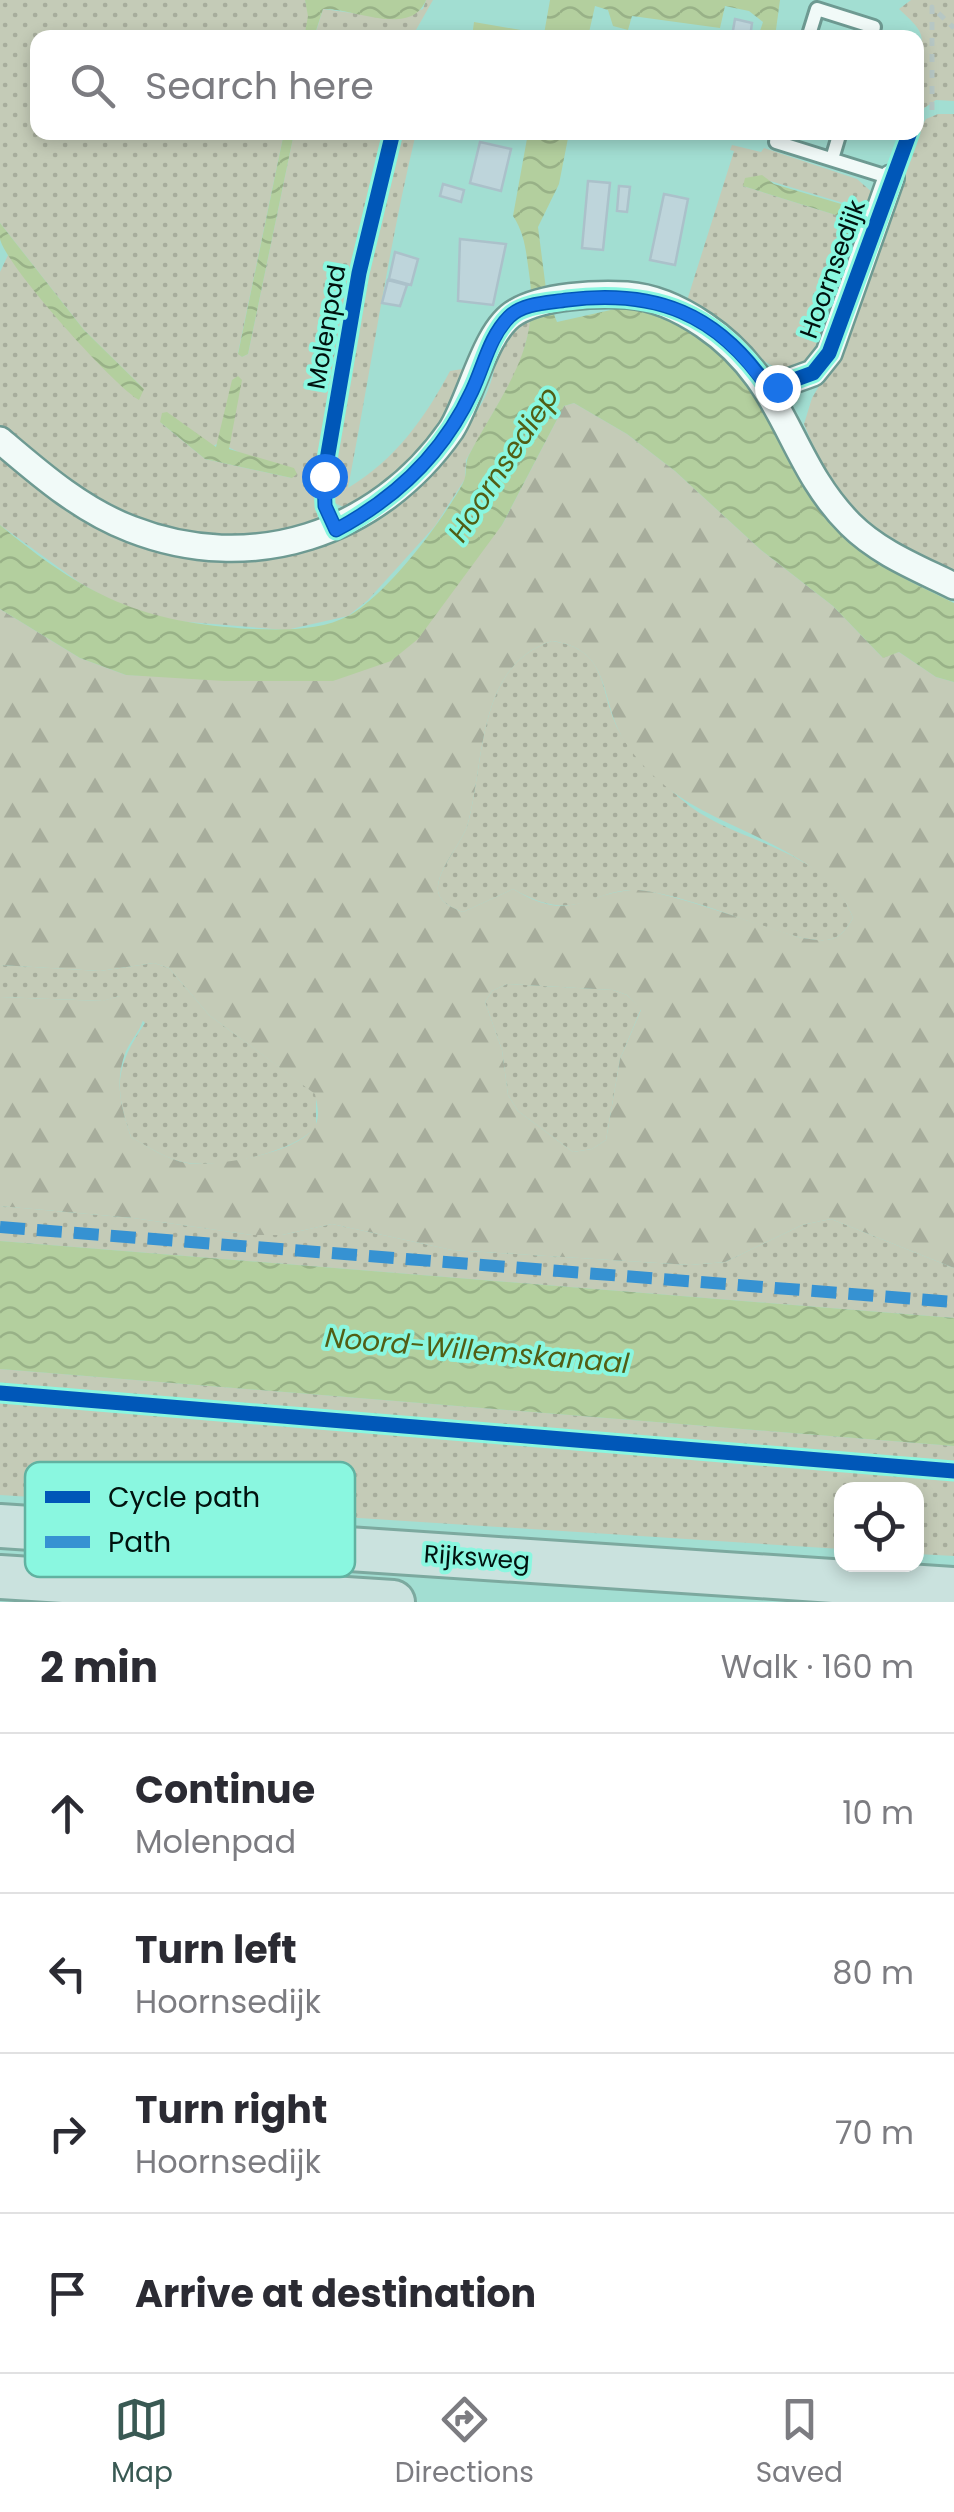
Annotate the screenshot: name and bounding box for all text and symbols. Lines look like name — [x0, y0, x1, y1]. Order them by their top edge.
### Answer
search box — [30, 30, 924, 140]
icon: search — [65, 58, 120, 113]
text: Search here — [145, 59, 374, 112]
street label: Hoornsedijk — [791, 195, 874, 343]
street label: Molenpad — [298, 262, 355, 392]
route end — [755, 365, 801, 411]
water label: Hoornsediep — [439, 379, 568, 549]
route start — [302, 454, 348, 500]
water label: Noord-Willemskanaal — [323, 1318, 631, 1383]
legend — [25, 1462, 355, 1577]
text: Cycle path — [108, 1478, 260, 1517]
map controls — [834, 1482, 924, 1572]
button: locate — [834, 1482, 924, 1572]
text: Path — [108, 1523, 171, 1562]
street label: Rijksweg — [423, 1536, 531, 1579]
text: 2 min — [40, 1638, 158, 1697]
text: Walk · 160 m — [721, 1644, 914, 1689]
text: Continue — [135, 1763, 315, 1816]
icon: ahead — [40, 1786, 95, 1841]
text: 10 m — [842, 1790, 914, 1835]
text: Molenpad — [135, 1819, 296, 1864]
text: Turn left — [135, 1923, 297, 1976]
icon: left — [40, 1946, 95, 2001]
text: 80 m — [832, 1950, 914, 1995]
text: Hoornsedijk — [135, 1979, 321, 2024]
text: Turn right — [135, 2083, 327, 2136]
icon: right — [40, 2106, 95, 2161]
text: 70 m — [835, 2110, 914, 2155]
text: Hoornsedijk — [135, 2139, 321, 2184]
icon: arrive — [40, 2266, 95, 2321]
text: Arrive at destination — [135, 2267, 536, 2320]
tab: Map — [111, 2392, 173, 2494]
tab: Directions — [395, 2392, 534, 2494]
tab: Saved — [756, 2392, 843, 2494]

